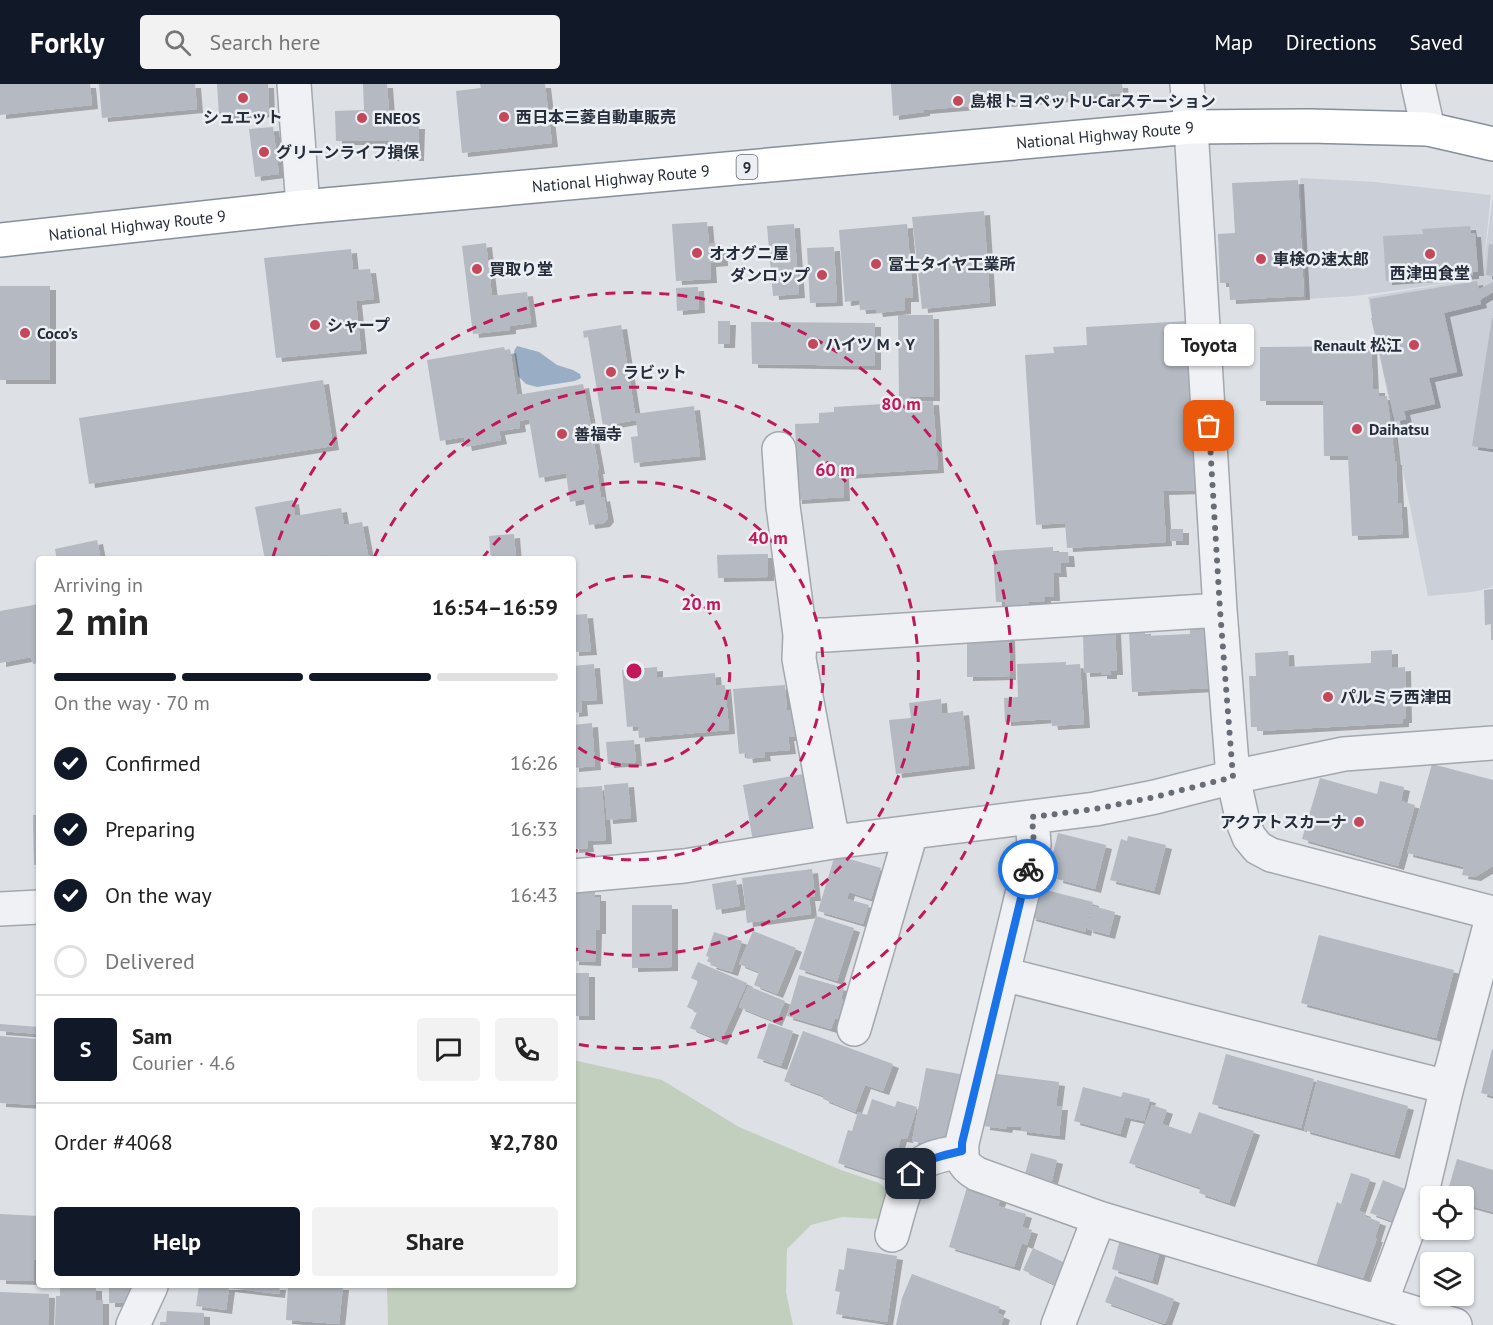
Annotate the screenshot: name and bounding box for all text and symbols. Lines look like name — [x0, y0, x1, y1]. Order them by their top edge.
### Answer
search box — [140, 15, 560, 69]
text: Forkly — [30, 24, 104, 61]
icon: search — [161, 26, 194, 59]
text: Search here — [209, 28, 320, 56]
text: Map — [1214, 29, 1253, 56]
text: Directions — [1286, 29, 1377, 56]
text: Saved — [1410, 29, 1463, 56]
marker: シュエット — [236, 91, 250, 105]
place label: 島根トヨペットU-Carステーション — [970, 91, 1216, 111]
marker: 島根トヨペットU-Carステーション — [951, 94, 965, 108]
place label: シュエット — [203, 107, 283, 127]
place label: 西日本三菱自動車販売 — [516, 107, 676, 127]
place label: ENEOS — [374, 108, 420, 128]
marker: 西日本三菱自動車販売 — [497, 110, 511, 124]
marker: ENEOS — [355, 111, 369, 125]
street label: National Highway Route 9 — [1015, 117, 1195, 153]
place label: グリーンライフ損保 — [276, 142, 419, 162]
marker: グリーンライフ損保 — [257, 145, 271, 159]
road number: 9 — [736, 155, 758, 179]
street label: National Highway Route 9 — [531, 160, 711, 196]
street label: National Highway Route 9 — [47, 205, 227, 245]
place label: オオグニ屋 — [709, 243, 789, 263]
marker: オオグニ屋 — [690, 246, 704, 260]
marker: 西津田食堂 — [1423, 247, 1437, 261]
place label: 車検の速太郎 — [1273, 249, 1369, 269]
marker: 車検の速太郎 — [1254, 252, 1268, 266]
place label: 冨士タイヤ工業所 — [888, 254, 1016, 274]
marker: 冨士タイヤ工業所 — [869, 257, 883, 271]
place label: 買取り堂 — [489, 259, 553, 279]
marker: 買取り堂 — [470, 262, 484, 276]
place label: 西津田食堂 — [1390, 263, 1470, 283]
place label: ダンロップ — [730, 265, 810, 285]
marker: ダンロップ — [815, 268, 829, 282]
place label: シャープ — [327, 315, 390, 335]
marker: シャープ — [308, 318, 322, 332]
place label: Coco's — [37, 323, 78, 343]
callout: Toyota — [1164, 324, 1254, 366]
marker: Coco's — [18, 326, 32, 340]
text: Toyota — [1181, 332, 1237, 358]
place label: ハイツ M・Y — [825, 334, 916, 354]
place label: Renault 松江 — [1313, 335, 1402, 355]
marker: ハイツ M・Y — [806, 337, 820, 351]
marker: Renault 松江 — [1407, 338, 1421, 352]
place label: ラビット — [623, 362, 687, 382]
marker: ラビット — [604, 365, 618, 379]
text: 80 m — [881, 392, 921, 415]
pin — [1183, 400, 1234, 451]
icon: bag — [1192, 409, 1225, 442]
place label: Daihatsu — [1369, 419, 1429, 439]
marker: Daihatsu — [1350, 422, 1364, 436]
place label: 善福寺 — [574, 424, 622, 444]
marker: 善福寺 — [555, 427, 569, 441]
text: 60 m — [815, 458, 855, 481]
text: 40 m — [748, 526, 788, 549]
text: Arriving in — [54, 572, 143, 598]
text: 20 m — [681, 592, 721, 615]
text: 16:54–16:59 — [432, 593, 558, 621]
text: 2 min — [54, 595, 149, 646]
centre of rings — [624, 661, 644, 681]
place label: パルミラ西津田 — [1340, 687, 1452, 707]
text: On the way · 70 m — [54, 690, 210, 716]
marker: パルミラ西津田 — [1321, 690, 1335, 704]
icon: check — [54, 747, 87, 780]
text: Confirmed — [105, 749, 201, 777]
text: 16:26 — [510, 750, 558, 776]
place label: アクアトスカーナ — [1220, 812, 1347, 832]
icon: check — [54, 813, 87, 846]
text: Preparing — [105, 815, 195, 843]
marker: アクアトスカーナ — [1352, 815, 1366, 829]
text: 16:33 — [510, 816, 558, 842]
courier — [998, 839, 1058, 899]
icon: bike — [1012, 853, 1045, 886]
icon: check — [54, 879, 87, 912]
text: On the way — [105, 881, 212, 909]
text: 16:43 — [510, 882, 558, 908]
text: Delivered — [105, 947, 195, 975]
button: chat — [417, 1018, 480, 1081]
button: phone — [495, 1018, 558, 1081]
text: Sam — [132, 1022, 172, 1050]
text: S — [80, 1035, 91, 1063]
text: Courier · 4.6 — [132, 1050, 235, 1076]
text: Order #4068 — [54, 1128, 173, 1156]
text: ¥2,780 — [490, 1128, 558, 1156]
pin — [885, 1148, 936, 1199]
icon: home — [894, 1157, 927, 1190]
map controls — [1420, 1186, 1474, 1306]
button: locate — [1420, 1186, 1474, 1240]
button: Help — [54, 1207, 300, 1276]
button: Share — [312, 1207, 558, 1276]
button: layers — [1420, 1252, 1474, 1306]

